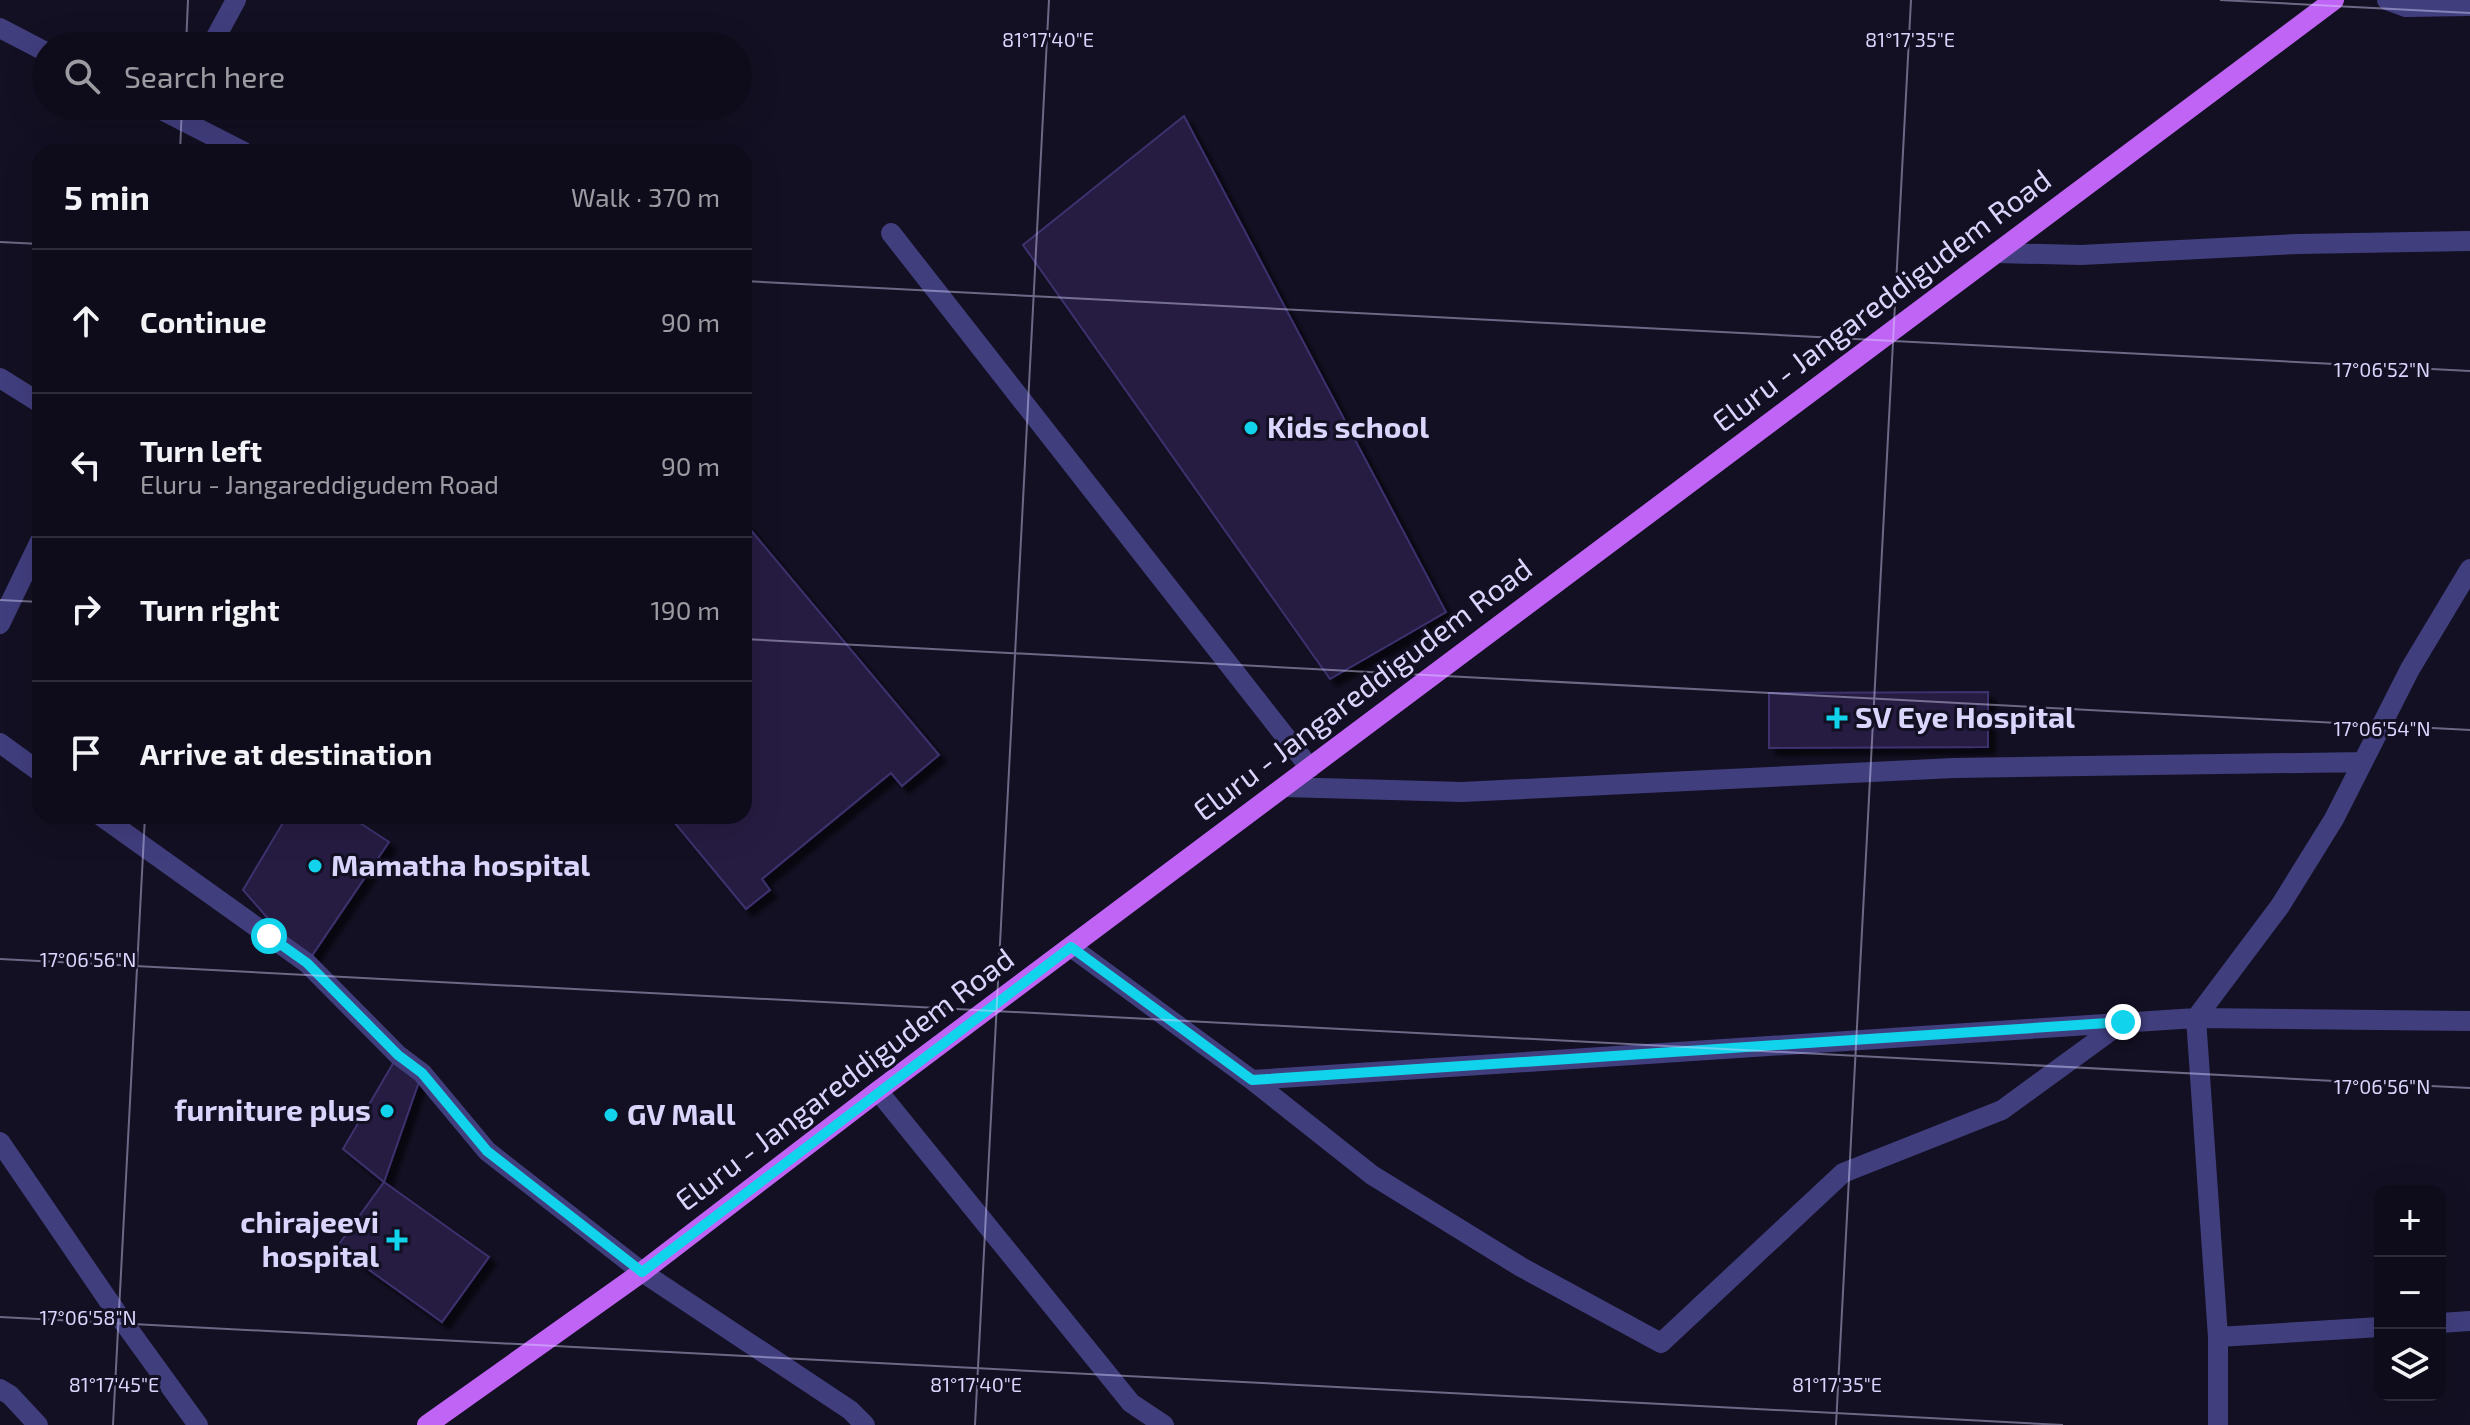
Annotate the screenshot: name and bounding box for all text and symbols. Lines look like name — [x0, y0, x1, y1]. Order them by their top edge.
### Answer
text: 81°17'40"E — [1002, 27, 1094, 51]
text: 81°17'35"E — [1865, 27, 1955, 51]
search box — [32, 32, 752, 120]
icon: search — [60, 54, 104, 98]
text: Search here — [124, 58, 285, 94]
street label: Eluru - Jangareddigudem Road — [1705, 160, 2057, 438]
text: 5 min — [64, 176, 150, 217]
text: Walk · 370 m — [571, 181, 720, 212]
icon: ahead — [64, 299, 108, 343]
text: Continue — [140, 303, 267, 339]
text: 90 m — [661, 306, 720, 337]
text: 17°06'52"N — [2334, 357, 2430, 381]
place label: Kids school — [1267, 408, 1429, 444]
marker: Kids school — [1242, 419, 1260, 437]
text: Turn left — [140, 432, 262, 468]
icon: left — [64, 443, 108, 487]
text: 90 m — [661, 450, 720, 481]
text: Eluru - Jangareddigudem Road — [140, 468, 499, 499]
street label: Eluru - Jangareddigudem Road — [1186, 549, 1538, 827]
icon: right — [64, 587, 108, 631]
text: Turn right — [140, 591, 280, 627]
text: 190 m — [651, 594, 720, 625]
place label: SV Eye Hospital — [1855, 698, 2075, 735]
marker: SV Eye Hospital — [1826, 707, 1848, 729]
text: 17°06'54"N — [2333, 716, 2431, 740]
icon: arrive — [64, 731, 108, 775]
text: Arrive at destination — [140, 735, 432, 771]
place label: Mamatha hospital — [331, 846, 590, 882]
marker: Mamatha hospital — [306, 857, 324, 875]
route start — [251, 918, 287, 954]
street label: Eluru - Jangareddigudem Road — [668, 939, 1020, 1217]
text: 17°06'56"N — [40, 947, 136, 971]
route end — [2105, 1004, 2141, 1040]
text: 17°06'56"N — [2334, 1074, 2430, 1098]
place label: furniture plus — [174, 1091, 371, 1127]
place label: GV Mall — [627, 1095, 736, 1131]
marker: furniture plus — [378, 1102, 396, 1120]
marker: GV Mall — [602, 1106, 620, 1124]
map controls — [2374, 1185, 2446, 1401]
button: + — [2374, 1185, 2446, 1257]
place label: chirajeevi hospital — [240, 1203, 379, 1273]
marker: chirajeevi hospital — [386, 1229, 408, 1251]
button: − — [2374, 1257, 2446, 1329]
text: 17°06'58"N — [39, 1305, 137, 1329]
button: layers — [2374, 1329, 2446, 1401]
text: 81°17'45"E — [69, 1372, 159, 1396]
text: 81°17'40"E — [930, 1372, 1022, 1396]
text: 81°17'35"E — [1792, 1372, 1882, 1396]

